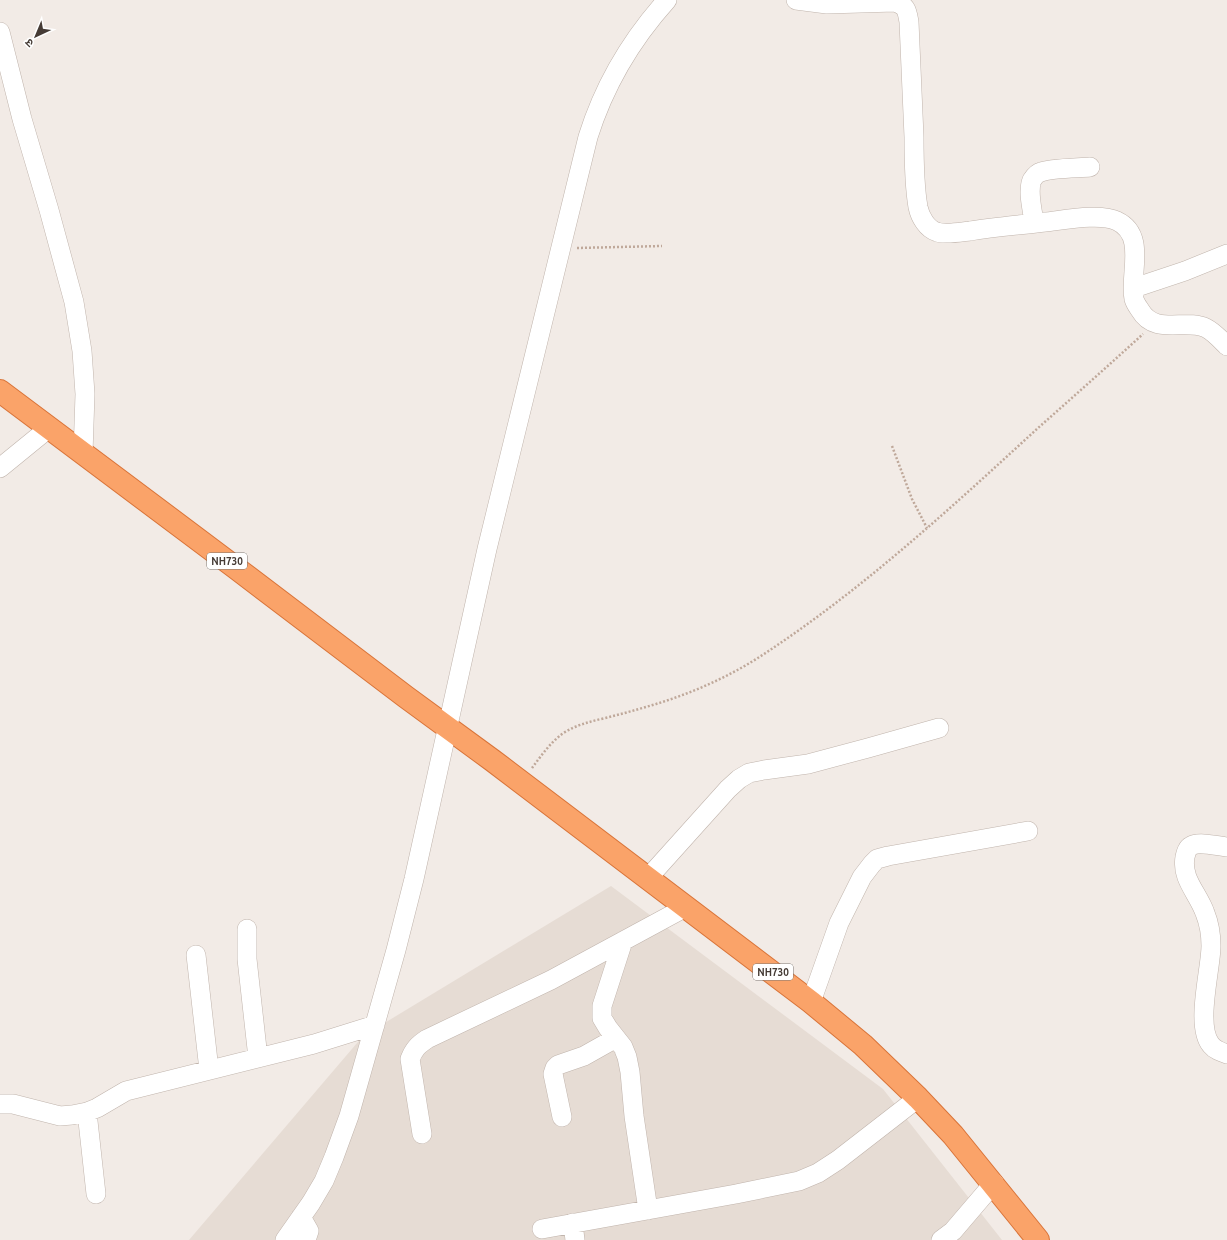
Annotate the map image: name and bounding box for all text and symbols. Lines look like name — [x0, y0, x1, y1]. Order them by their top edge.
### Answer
north arrow — [16, 16, 56, 56]
text: उ — [22, 36, 36, 50]
road number: NH730 — [207, 553, 247, 569]
road number: NH730 — [753, 964, 793, 980]

